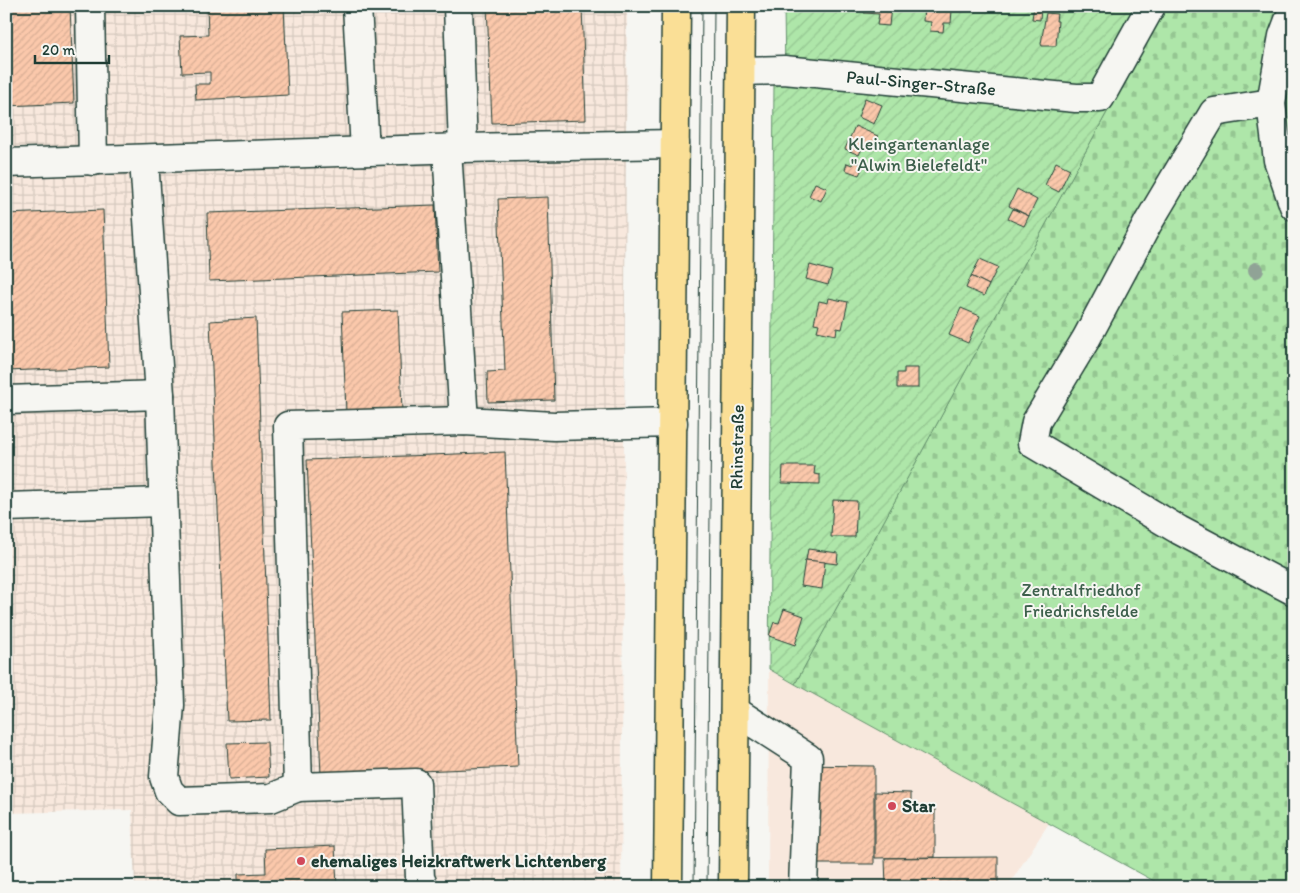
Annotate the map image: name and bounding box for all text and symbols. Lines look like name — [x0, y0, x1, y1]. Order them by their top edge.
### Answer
scale bar — [35, 32, 109, 64]
text: 20 m — [42, 41, 76, 59]
street label: Paul-Singer-Straße — [845, 65, 997, 101]
park label: Kleingartenanlage "Alwin Bielefeldt" — [848, 133, 990, 176]
street label: Rhinstraße — [725, 404, 749, 490]
park label: Zentralfriedhof Friedrichsfelde — [1021, 579, 1141, 622]
place label: Star — [902, 795, 936, 817]
marker: Star — [886, 800, 898, 812]
place label: ehemaliges Heizkraftwerk Lichtenberg — [311, 850, 607, 872]
marker: ehemaliges Heizkraftwerk Lichtenberg — [295, 855, 307, 867]

